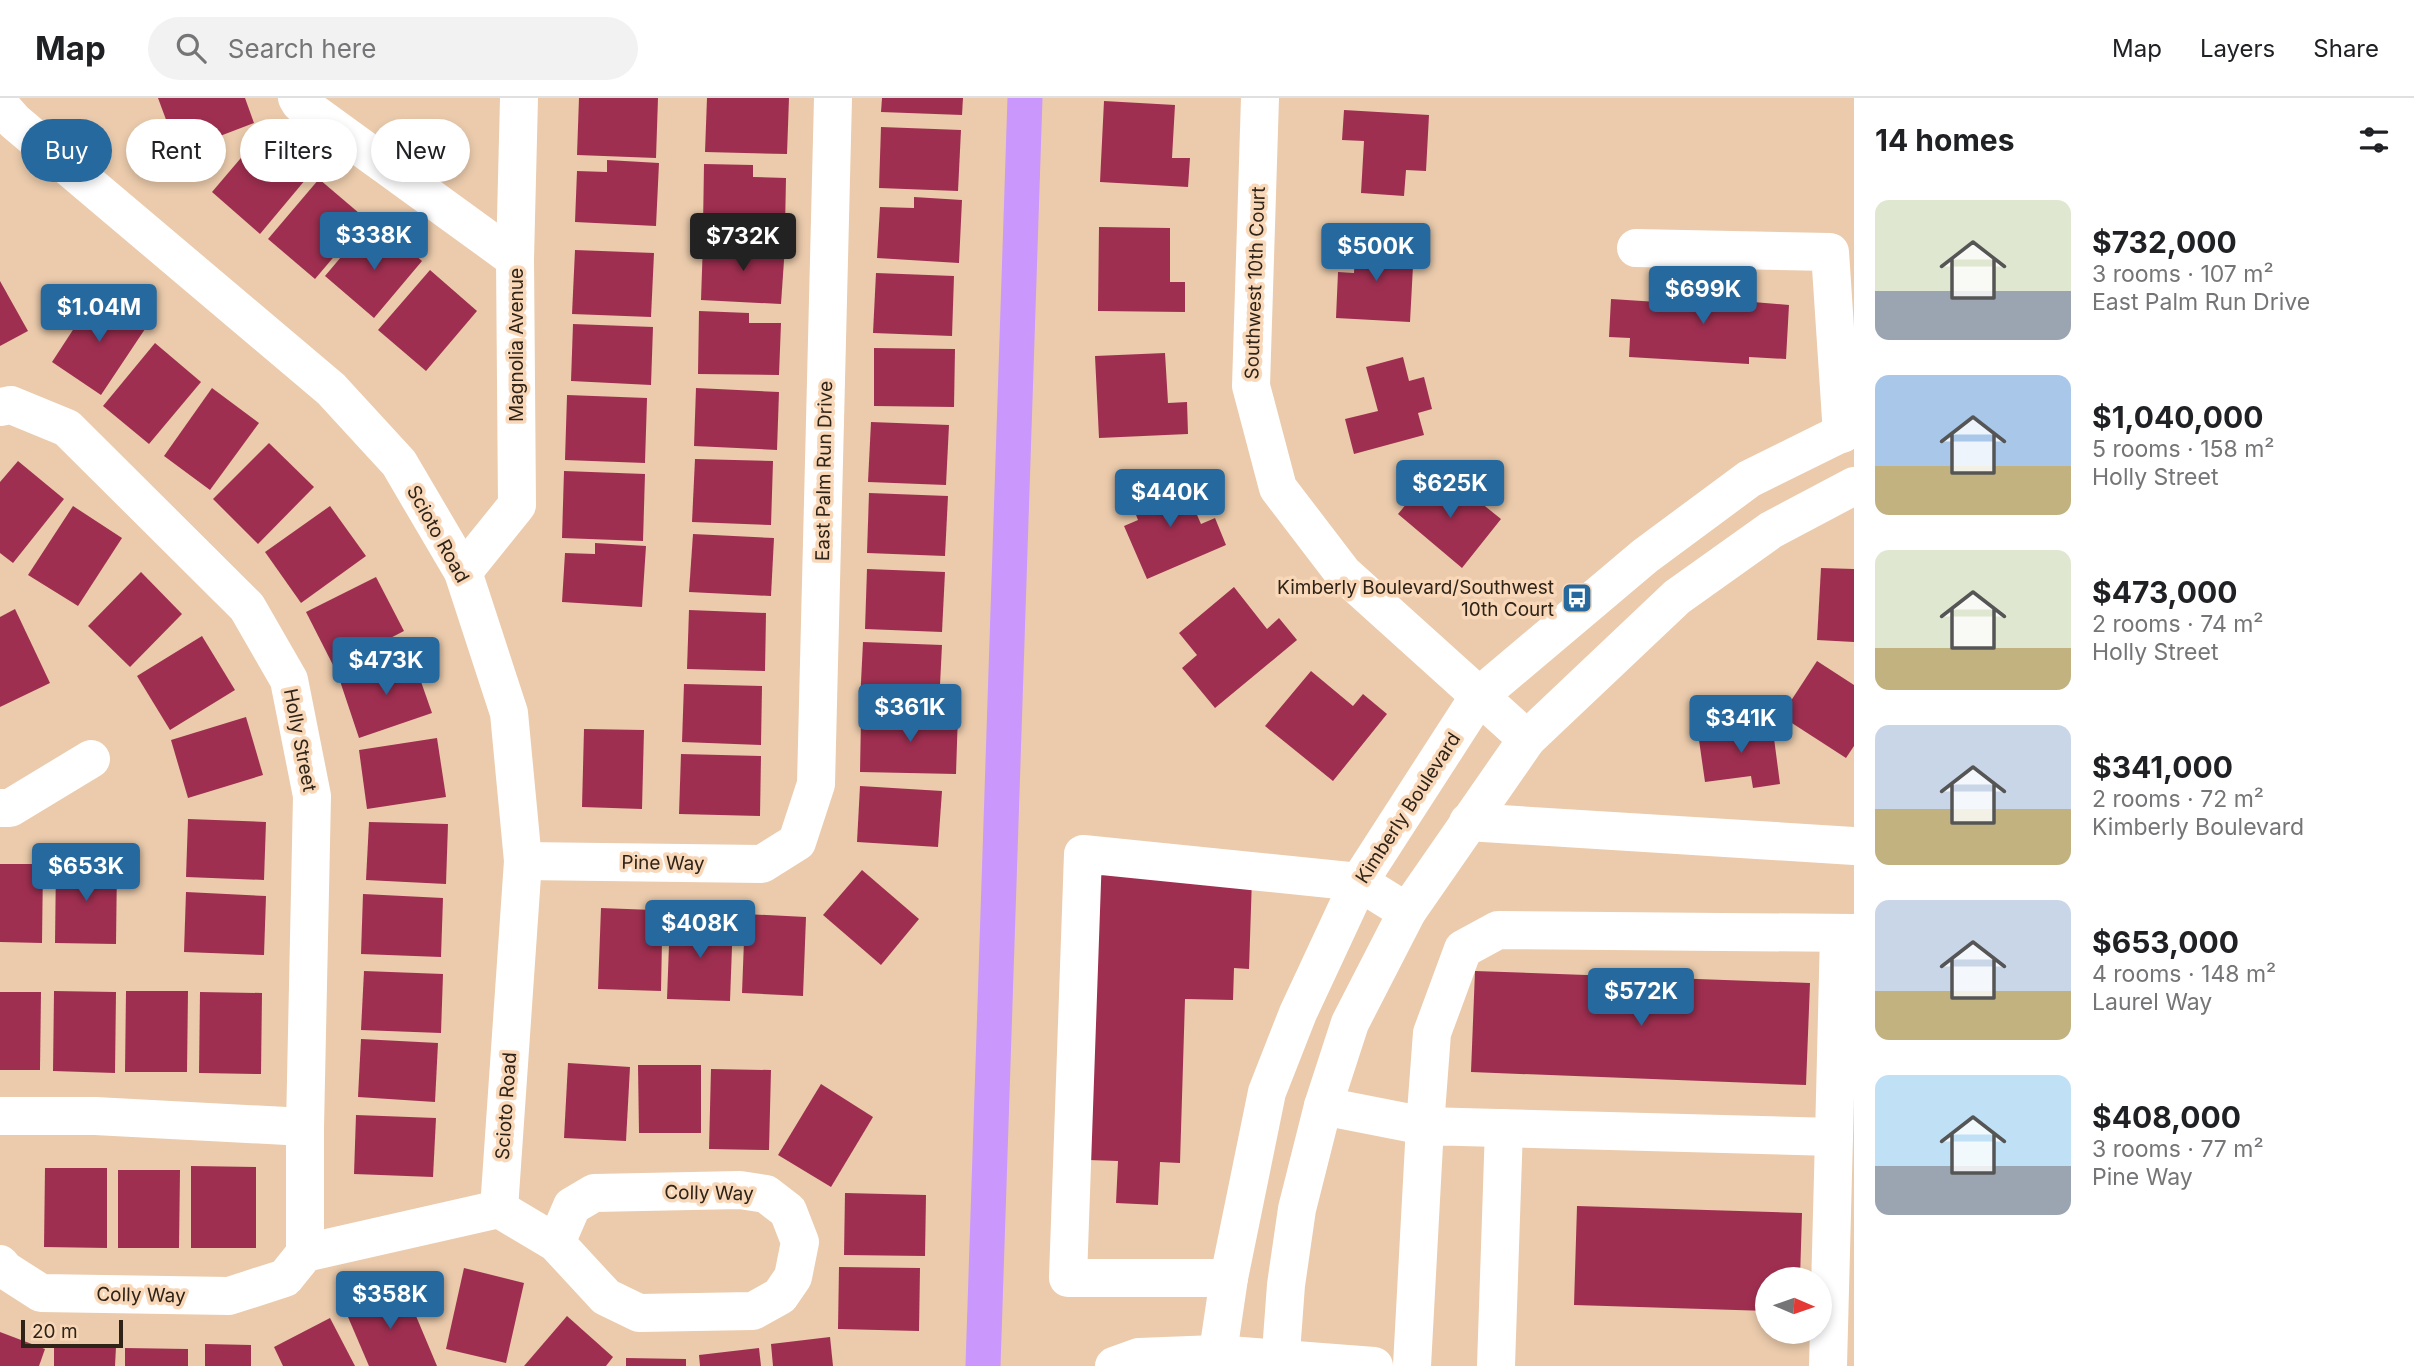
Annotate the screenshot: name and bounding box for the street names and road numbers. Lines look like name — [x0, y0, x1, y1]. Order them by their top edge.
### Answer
street label: Southwest 10th Court — [1240, 186, 1270, 380]
street label: Magnolia Avenue — [505, 268, 528, 422]
street label: East Palm Run Drive — [811, 381, 837, 561]
street label: Scioto Road — [402, 481, 474, 587]
street label: Holly Street — [279, 687, 321, 793]
street label: Kimberly Boulevard — [1351, 728, 1465, 888]
street label: Pine Way — [621, 851, 705, 875]
street label: Scioto Road — [491, 1052, 521, 1160]
street label: Colly Way — [664, 1181, 754, 1205]
street label: Colly Way — [96, 1283, 186, 1307]

